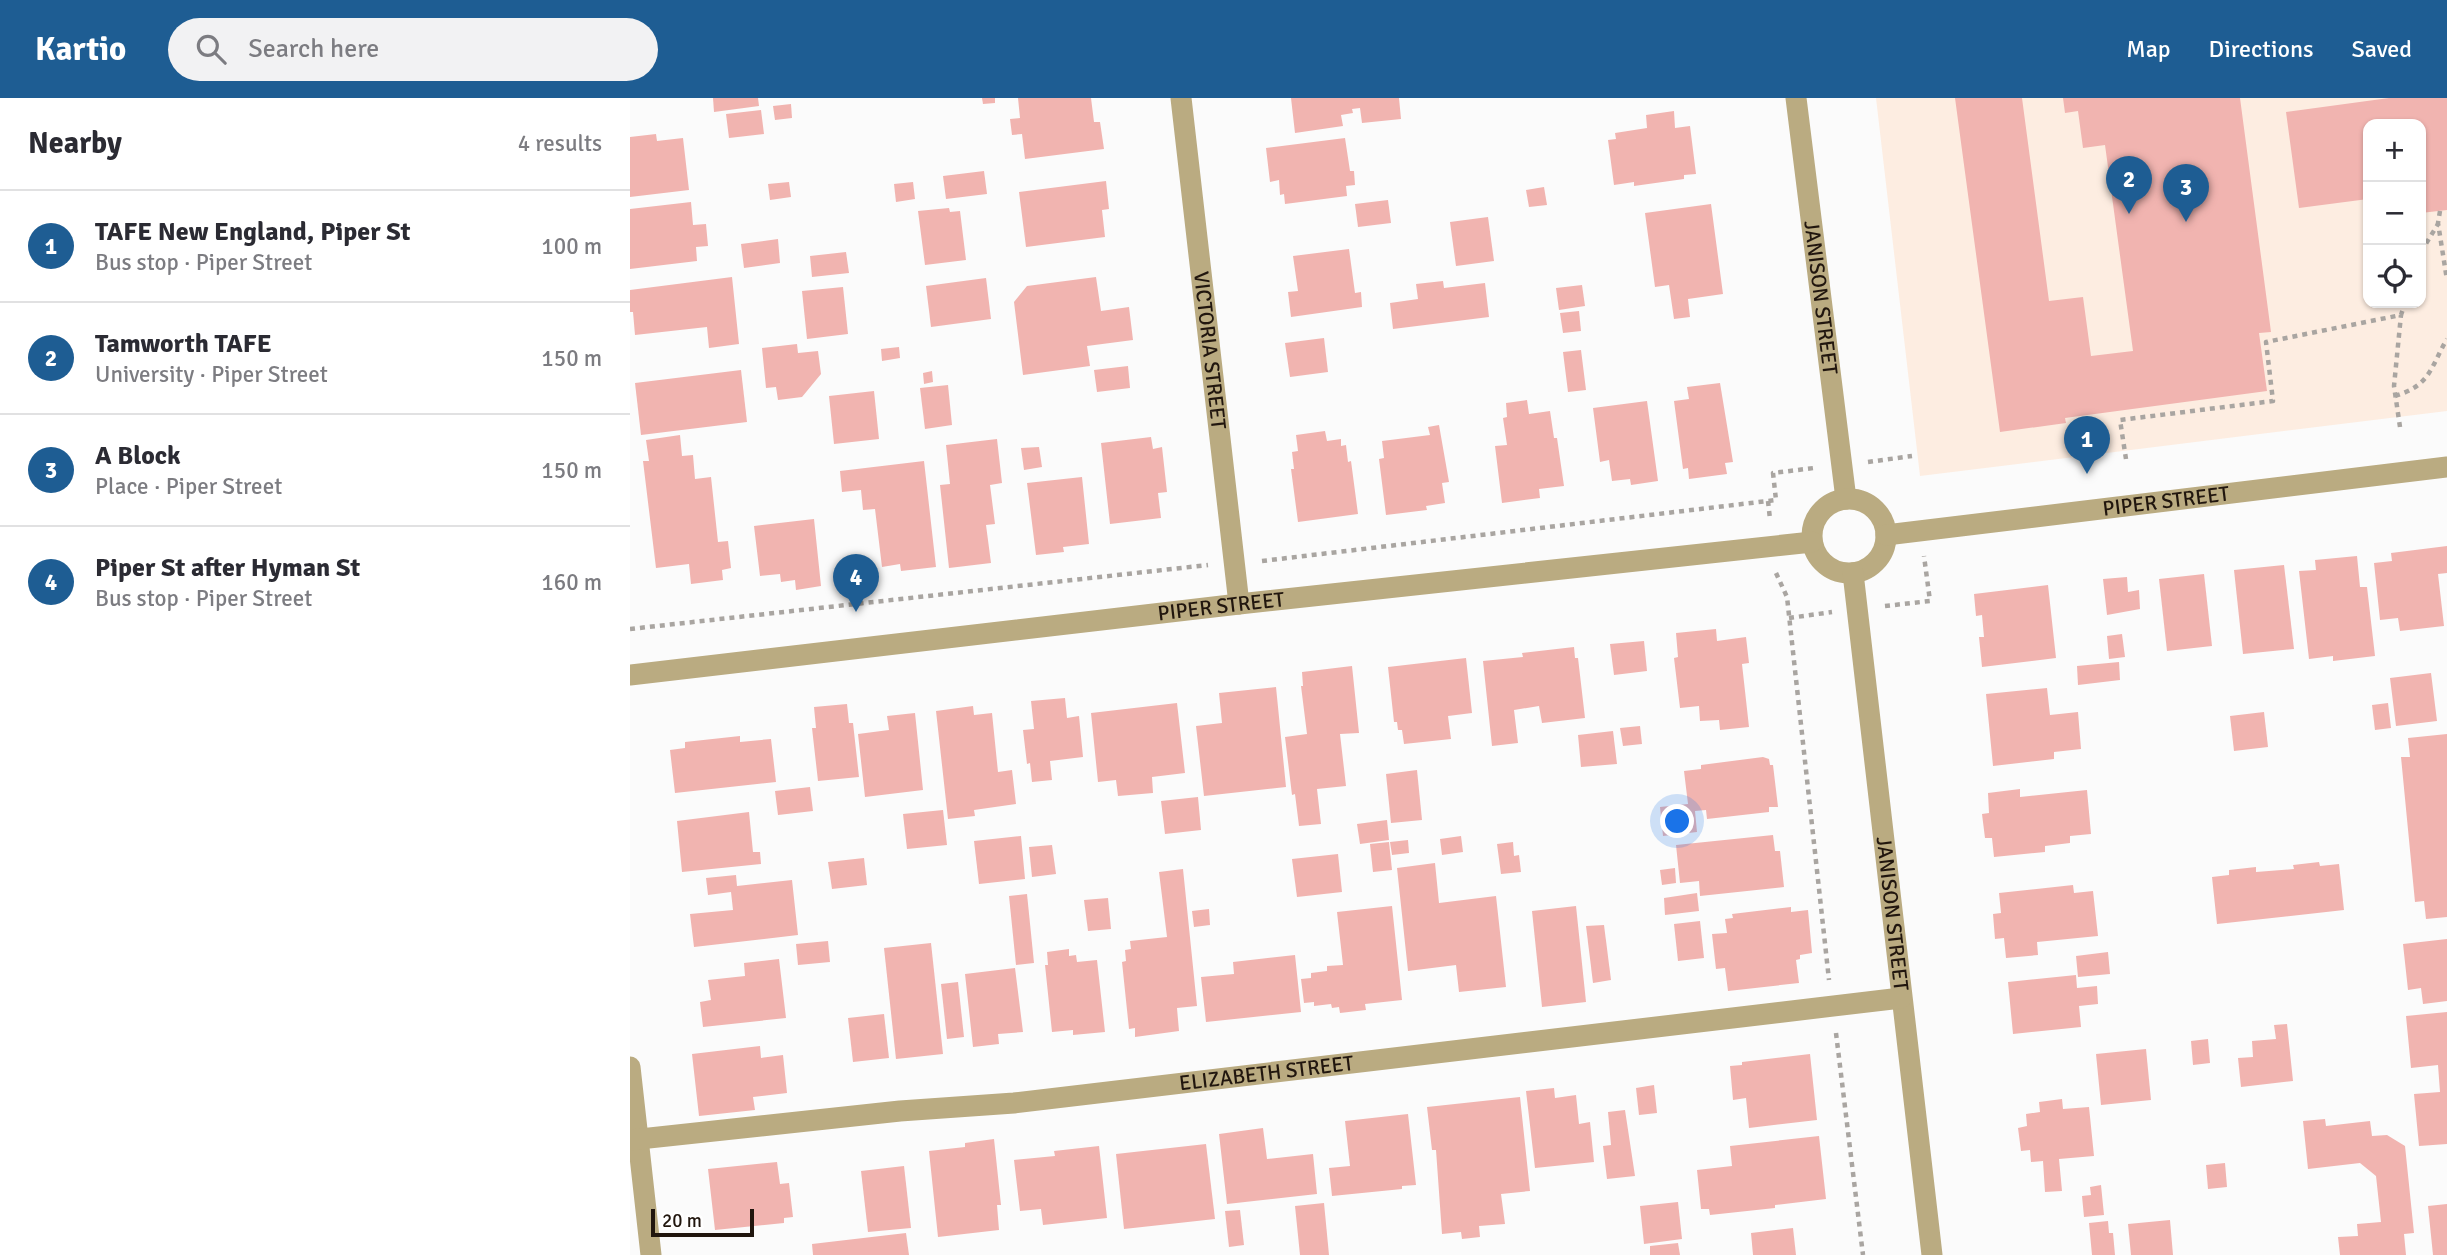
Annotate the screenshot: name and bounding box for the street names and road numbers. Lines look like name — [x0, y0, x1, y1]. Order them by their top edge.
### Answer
street label: JANISON STREET — [1798, 219, 1843, 377]
street label: VICTORIA STREET — [1188, 270, 1232, 431]
street label: PIPER STREET — [2101, 480, 2231, 522]
street label: PIPER STREET — [1156, 586, 1286, 626]
street label: JANISON STREET — [1871, 835, 1914, 993]
street label: ELIZABETH STREET — [1178, 1050, 1356, 1096]

